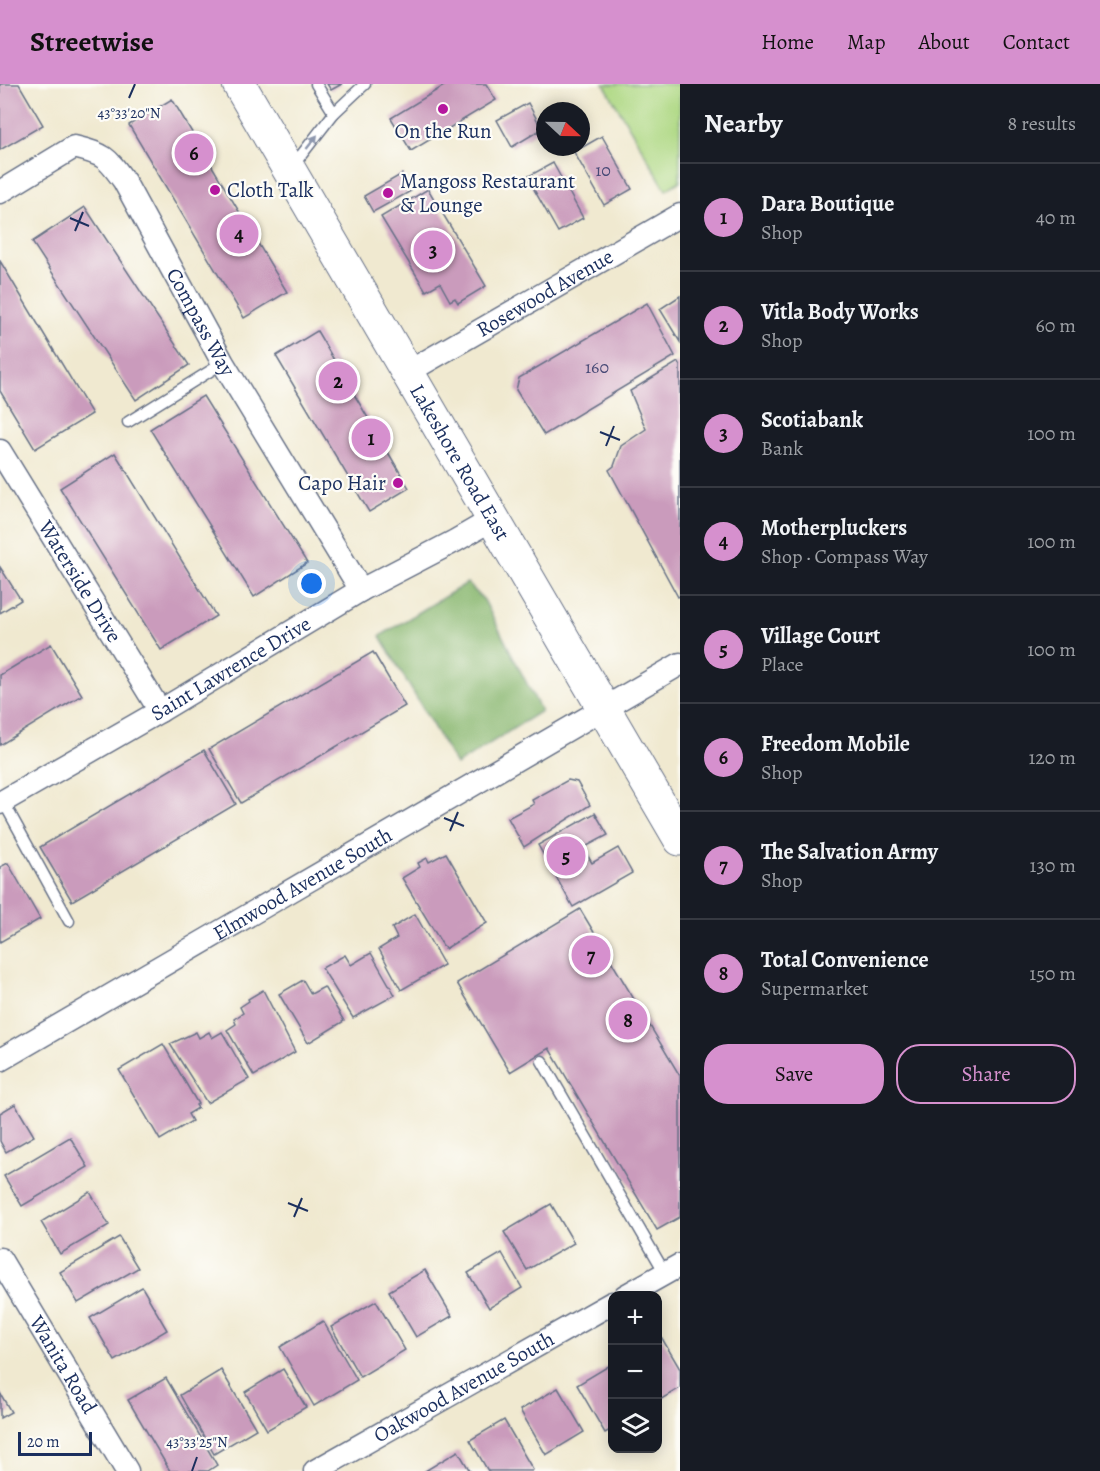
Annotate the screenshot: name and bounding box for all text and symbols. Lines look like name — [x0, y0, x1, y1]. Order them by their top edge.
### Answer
text: Streetwise — [30, 23, 154, 61]
text: Home — [761, 28, 814, 56]
text: Map — [847, 28, 885, 56]
text: About — [918, 28, 970, 56]
text: Contact — [1003, 28, 1070, 56]
marker: On the Run — [436, 102, 450, 116]
north arrow — [536, 102, 590, 156]
text: 43°33'20"N — [97, 103, 161, 123]
text: Nearby — [704, 106, 783, 141]
text: 8 results — [1008, 110, 1076, 137]
place label: On the Run — [395, 117, 491, 145]
pin: 6 — [174, 130, 214, 176]
one-way arrow — [306, 134, 318, 150]
house number: 10 — [595, 158, 611, 182]
place label: Mangoss Restaurant & Lounge — [400, 167, 575, 219]
place label: Cloth Talk — [227, 176, 314, 204]
marker: Cloth Talk — [208, 183, 222, 197]
marker: Mangoss Restaurant & Lounge — [381, 186, 395, 200]
text: Dara Boutique — [761, 189, 894, 219]
text: 1 — [720, 204, 727, 231]
text: 40 m — [1036, 204, 1076, 231]
pin: 4 — [220, 212, 258, 256]
text: Shop — [761, 219, 803, 246]
pin: 3 — [414, 228, 452, 272]
street label: Rosewood Avenue — [471, 242, 619, 344]
street label: Compass Way — [160, 263, 242, 382]
text: Vitla Body Works — [761, 297, 919, 327]
text: 2 — [719, 312, 728, 339]
text: 60 m — [1036, 312, 1076, 339]
text: Shop — [761, 327, 803, 354]
house number: 160 — [585, 355, 609, 379]
pin: 2 — [318, 358, 358, 404]
street label: Lakeshore Road East — [403, 379, 517, 546]
text: Scotiabank — [761, 405, 863, 435]
pin: 1 — [352, 416, 391, 460]
text: 3 — [719, 420, 728, 447]
text: 100 m — [1027, 420, 1076, 447]
text: Bank — [761, 435, 803, 462]
place label: Capo Hair — [298, 469, 386, 497]
marker: Capo Hair — [391, 476, 405, 490]
text: Motherpluckers — [761, 513, 907, 543]
street label: Waterside Drive — [31, 514, 128, 648]
text: 4 — [719, 528, 728, 555]
text: 100 m — [1027, 528, 1076, 555]
text: Shop · Compass Way — [761, 543, 928, 570]
your location — [297, 569, 326, 598]
street label: Saint Lawrence Drive — [146, 610, 316, 727]
text: Village Court — [761, 621, 880, 651]
text: 5 — [719, 636, 728, 663]
text: 100 m — [1027, 636, 1076, 663]
text: Place — [761, 651, 803, 678]
text: Freedom Mobile — [761, 729, 910, 759]
text: 6 — [719, 744, 728, 771]
text: 120 m — [1028, 744, 1076, 771]
text: Shop — [761, 759, 803, 786]
street label: Elmwood Avenue South — [208, 821, 397, 947]
pin: 5 — [546, 834, 586, 878]
text: The Salvation Army — [761, 837, 938, 867]
text: 7 — [719, 852, 728, 879]
text: 130 m — [1030, 852, 1076, 879]
text: Shop — [761, 867, 803, 894]
pin: 7 — [572, 932, 610, 978]
text: Total Convenience — [761, 945, 929, 975]
text: 8 — [719, 960, 728, 987]
text: 150 m — [1029, 960, 1076, 987]
text: Supermarket — [761, 975, 868, 1002]
pin: 8 — [608, 998, 648, 1042]
button: Save — [704, 1044, 884, 1104]
button: Share — [896, 1044, 1076, 1104]
map controls — [608, 1291, 662, 1453]
button: + — [608, 1291, 662, 1345]
street label: Wanita Road — [22, 1309, 104, 1419]
street label: Oakwood Avenue South — [369, 1325, 559, 1449]
button: − — [608, 1345, 662, 1399]
button: layers — [608, 1399, 662, 1453]
scale bar — [18, 1429, 92, 1456]
text: 20 m — [27, 1431, 60, 1453]
text: 43°33'25"N — [166, 1432, 228, 1452]

